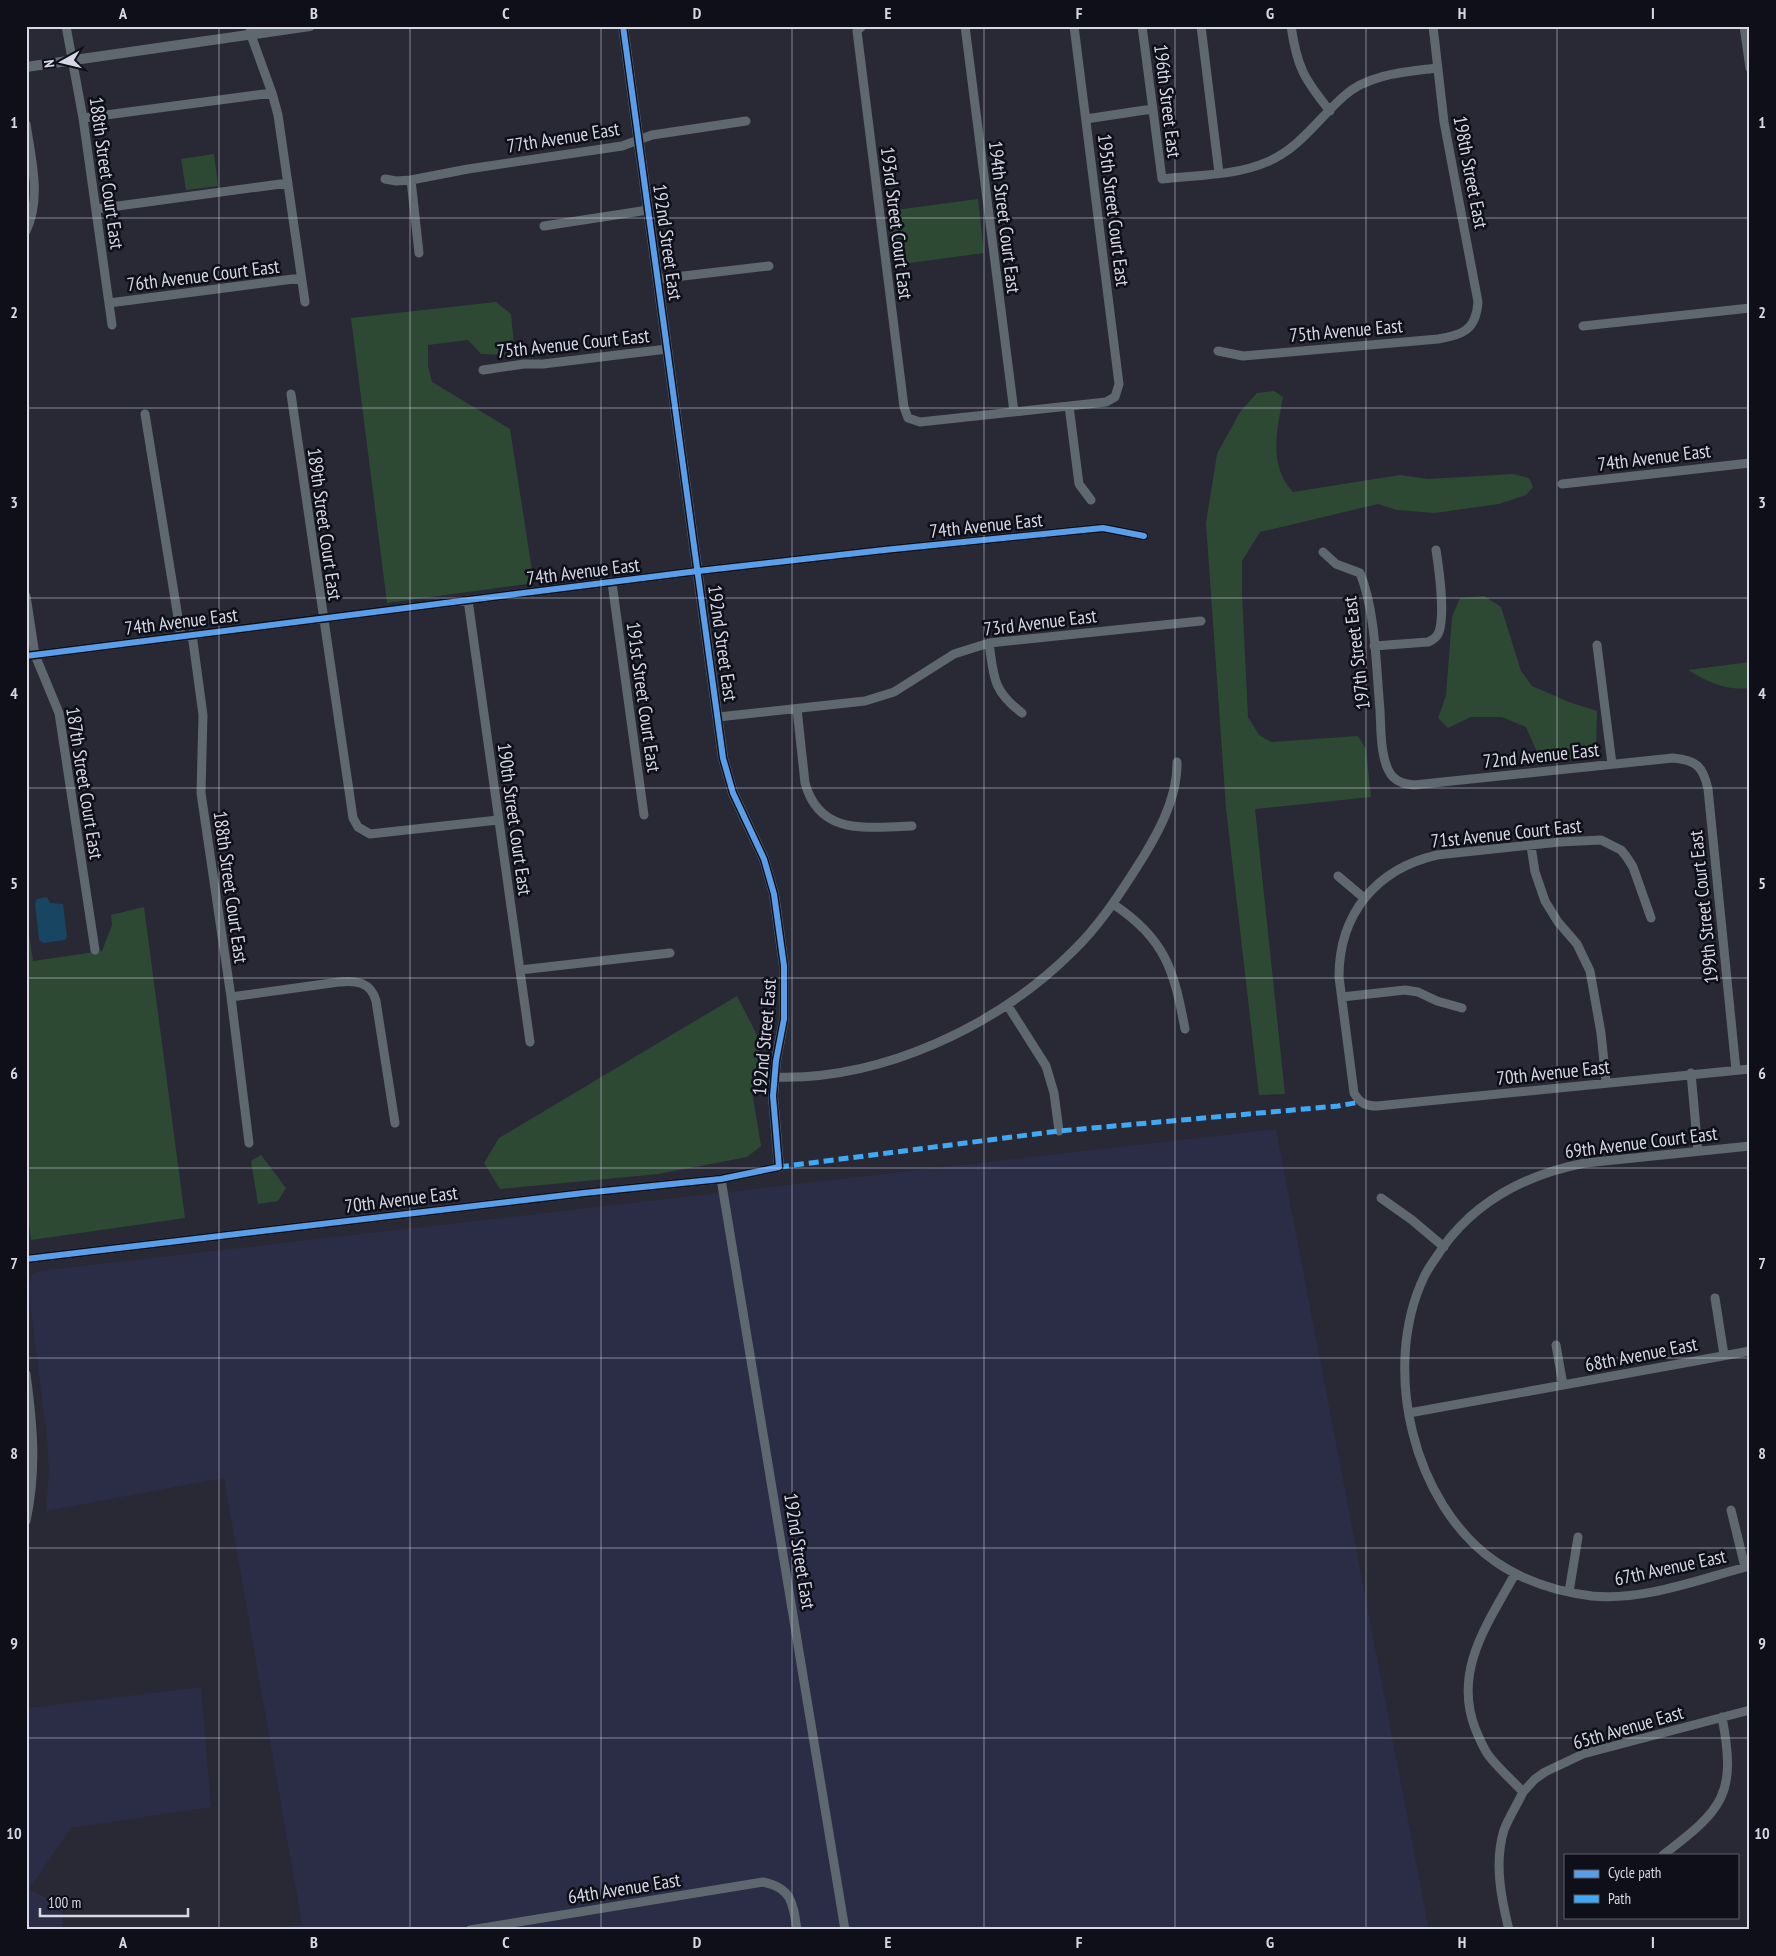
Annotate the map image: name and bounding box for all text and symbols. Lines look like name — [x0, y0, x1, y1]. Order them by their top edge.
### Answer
text: A — [118, 3, 128, 23]
text: B — [310, 3, 318, 23]
text: C — [502, 3, 510, 23]
text: D — [693, 3, 702, 23]
text: E — [885, 3, 892, 23]
text: F — [1076, 3, 1083, 23]
text: G — [1266, 3, 1274, 23]
text: H — [1458, 3, 1466, 23]
text: I — [1651, 3, 1655, 23]
north arrow — [38, 38, 88, 88]
street label: 196th Street East — [1149, 43, 1187, 160]
text: N — [40, 59, 59, 69]
street label: 188th Street Court East — [84, 95, 130, 251]
text: 1 — [10, 112, 18, 132]
text: 1 — [1758, 112, 1766, 132]
street label: 198th Street East — [1448, 114, 1494, 231]
street label: 77th Avenue East — [505, 116, 622, 158]
street label: 195th Street Court East — [1093, 132, 1135, 288]
street label: 194th Street Court East — [984, 139, 1026, 295]
street label: 193rd Street Court East — [876, 145, 918, 301]
street label: 192nd Street East — [648, 182, 688, 302]
street label: 76th Avenue Court East — [125, 254, 281, 296]
text: 2 — [10, 302, 18, 322]
text: 2 — [1758, 302, 1766, 322]
street label: 75th Avenue East — [1288, 313, 1404, 347]
street label: 75th Avenue Court East — [496, 323, 651, 363]
street label: 74th Avenue East — [1596, 438, 1713, 476]
street label: 189th Street Court East — [302, 446, 348, 602]
text: 3 — [10, 492, 18, 512]
text: 3 — [1758, 492, 1766, 512]
street label: 74th Avenue East — [928, 507, 1045, 543]
street label: 74th Avenue East — [525, 552, 642, 590]
street label: 192nd Street East — [703, 583, 743, 703]
street label: 197th Street East — [1337, 594, 1375, 711]
street label: 74th Avenue East — [123, 602, 240, 640]
street label: 73rd Avenue East — [982, 603, 1099, 641]
street label: 191st Street Court East — [622, 620, 667, 775]
text: 4 — [10, 683, 18, 703]
text: 4 — [1758, 683, 1766, 703]
street label: 187th Street Court East — [61, 705, 109, 861]
street label: 72nd Avenue East — [1482, 737, 1601, 773]
street label: 190th Street Court East — [492, 741, 538, 897]
street label: 188th Street Court East — [208, 809, 254, 965]
street label: 71st Avenue Court East — [1430, 813, 1583, 853]
street label: 199th Street Court East — [1683, 829, 1723, 985]
text: 5 — [10, 873, 18, 893]
text: 5 — [1758, 873, 1766, 893]
street label: 192nd Street East — [747, 977, 781, 1096]
street label: 70th Avenue East — [1495, 1054, 1612, 1090]
text: 6 — [10, 1063, 18, 1083]
text: 6 — [1758, 1063, 1766, 1083]
street label: 69th Avenue Court East — [1563, 1121, 1719, 1163]
street label: 70th Avenue East — [343, 1180, 460, 1218]
text: 7 — [10, 1253, 18, 1273]
text: 7 — [1758, 1253, 1766, 1273]
street label: 68th Avenue East — [1583, 1331, 1700, 1377]
text: 8 — [10, 1443, 18, 1463]
text: 8 — [1758, 1443, 1766, 1463]
street label: 192nd Street East — [779, 1491, 821, 1611]
street label: 67th Avenue East — [1612, 1543, 1729, 1591]
text: 9 — [10, 1633, 18, 1653]
text: 9 — [1758, 1633, 1766, 1653]
street label: 65th Avenue East — [1570, 1700, 1687, 1754]
text: 10 — [6, 1823, 22, 1843]
text: 10 — [1754, 1823, 1770, 1843]
legend — [1564, 1854, 1738, 1918]
text: Cycle path — [1608, 1863, 1661, 1882]
street label: 64th Avenue East — [566, 1867, 683, 1909]
scale bar — [40, 1886, 188, 1918]
text: Path — [1608, 1889, 1631, 1908]
text: 100 m — [48, 1893, 81, 1912]
text: A — [118, 1932, 128, 1952]
text: B — [310, 1932, 318, 1952]
text: C — [502, 1932, 510, 1952]
text: D — [693, 1932, 702, 1952]
text: E — [885, 1932, 892, 1952]
text: F — [1076, 1932, 1083, 1952]
text: G — [1266, 1932, 1274, 1952]
text: H — [1458, 1932, 1466, 1952]
text: I — [1651, 1932, 1655, 1952]

